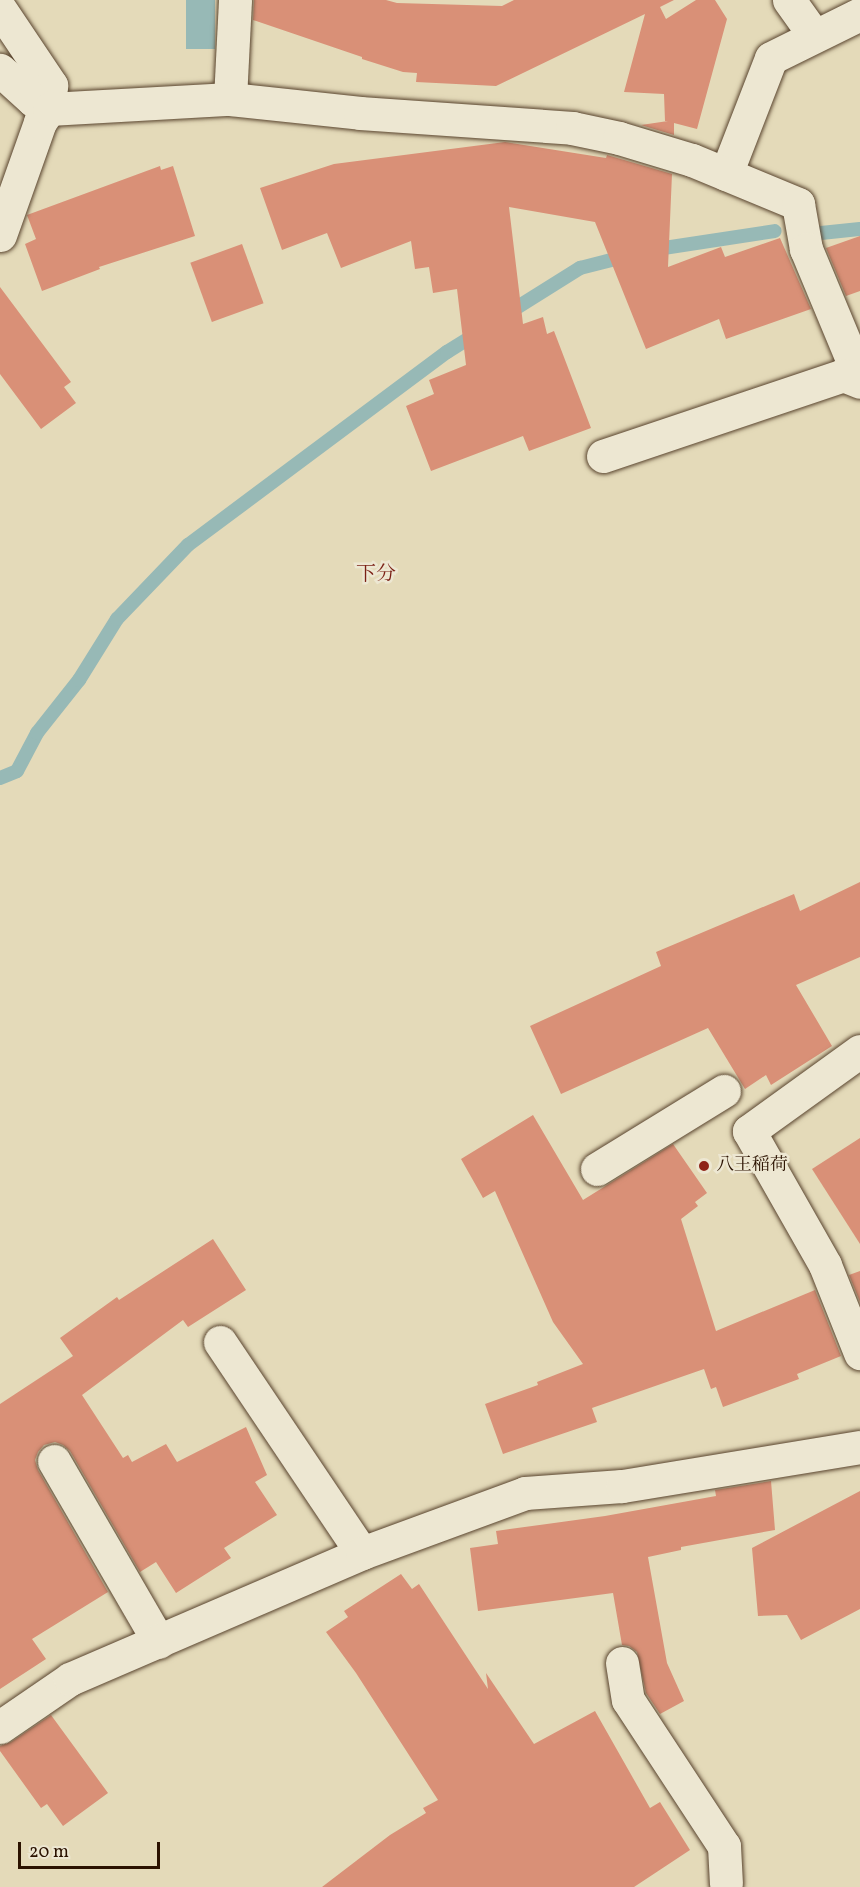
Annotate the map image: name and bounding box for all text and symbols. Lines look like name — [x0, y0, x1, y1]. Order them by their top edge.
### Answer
district label: 下分 — [356, 563, 396, 587]
place label: 八王稲荷 — [716, 1155, 788, 1177]
marker: 八王稲荷 — [697, 1159, 711, 1173]
scale bar — [21, 1830, 164, 1868]
text: 20 m — [29, 1840, 69, 1865]

